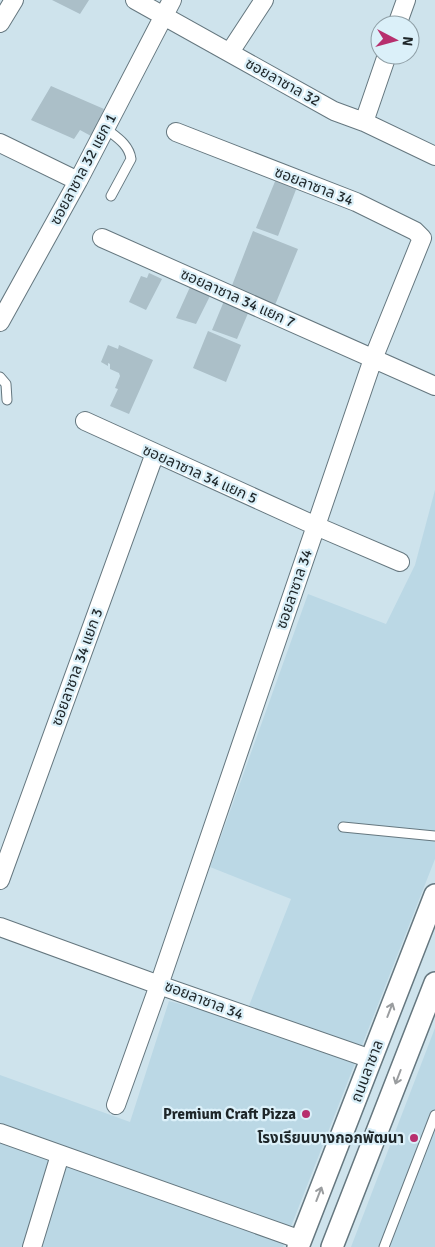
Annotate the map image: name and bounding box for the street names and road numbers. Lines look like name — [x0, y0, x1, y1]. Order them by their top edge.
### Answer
street label: ซอยลาซาล 32 — [242, 54, 324, 110]
street label: ซอยลาซาล 32 แยก 1 — [46, 110, 120, 228]
street label: ซอยลาซาล 34 — [272, 163, 356, 209]
street label: ซอยลาซาล 34 แยก 7 — [178, 265, 298, 331]
street label: ซอยลาซาล 34 แยก 5 — [140, 441, 260, 507]
street label: ซอยลาซาล 34 — [272, 547, 316, 631]
street label: ซอยลาซาล 34 แยก 3 — [47, 606, 107, 728]
street label: ซอยลาซาล 34 — [162, 977, 246, 1023]
street label: ถนนลาซาล — [347, 1037, 387, 1105]

